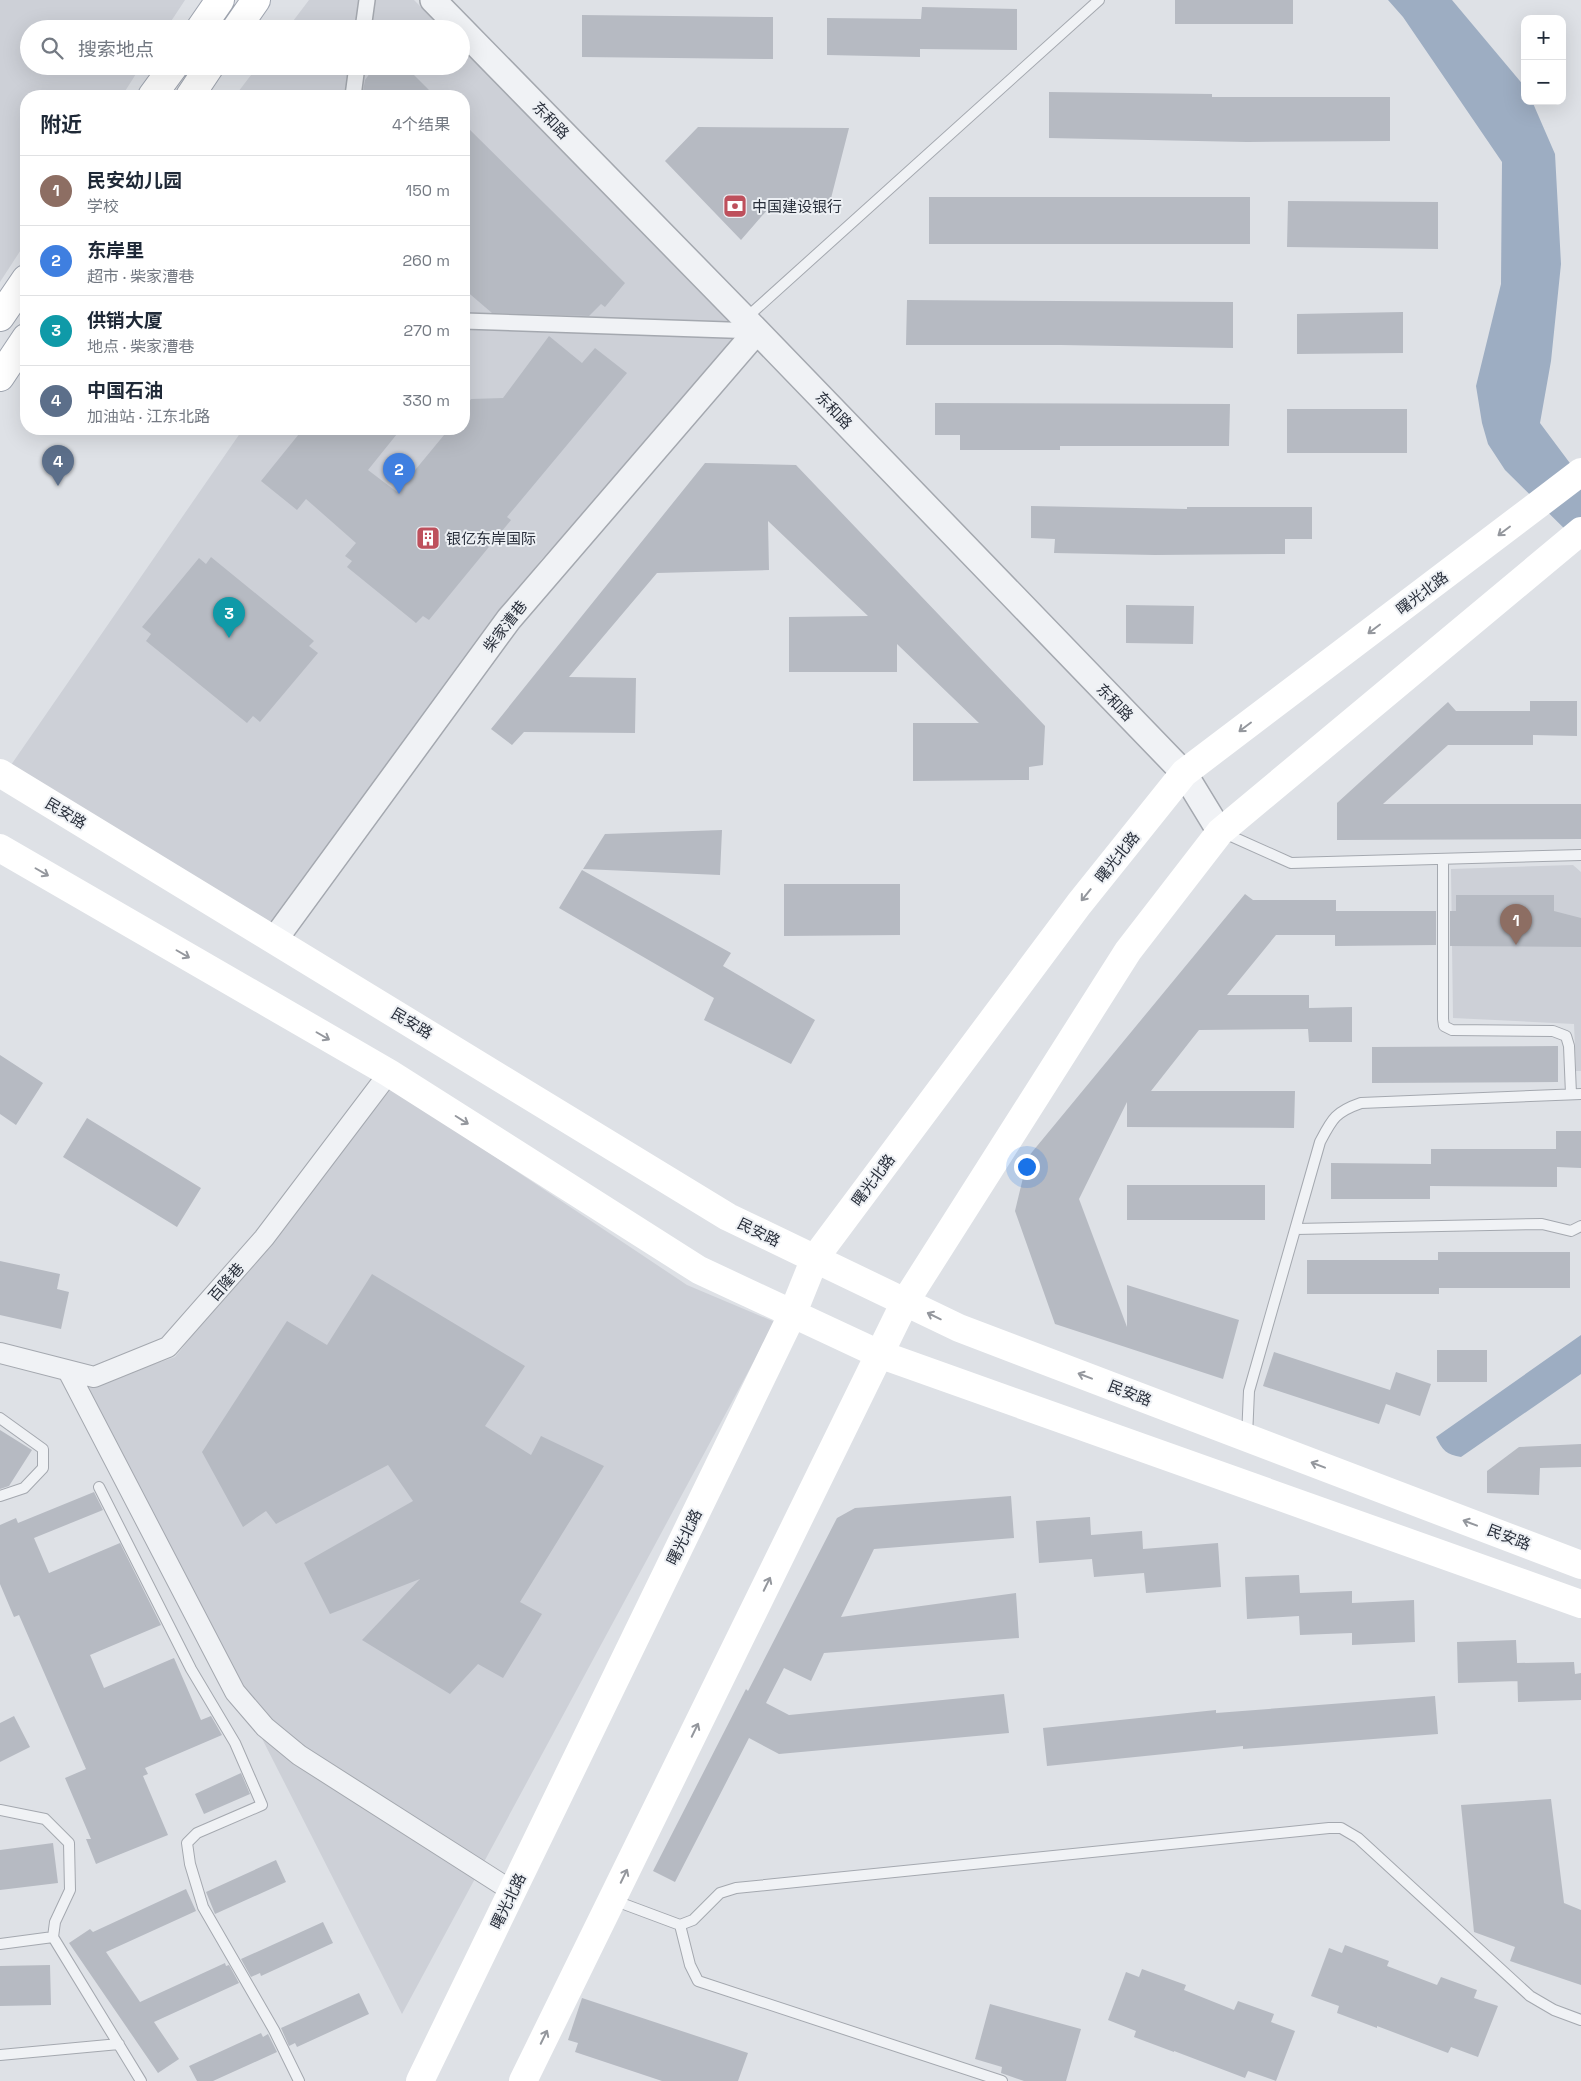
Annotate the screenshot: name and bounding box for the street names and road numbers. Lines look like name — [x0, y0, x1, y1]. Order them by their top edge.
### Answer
street label: 东和路 — [529, 97, 573, 143]
street label: 东和路 — [812, 387, 856, 433]
street label: 曙光北路 — [1392, 567, 1452, 619]
street label: 柴家漕巷 — [479, 597, 531, 655]
street label: 东和路 — [1093, 679, 1137, 725]
street label: 民安路 — [42, 793, 90, 833]
street label: 曙光北路 — [1091, 828, 1143, 886]
street label: 民安路 — [388, 1003, 436, 1043]
street label: 曙光北路 — [847, 1150, 899, 1210]
street label: 民安路 — [735, 1214, 783, 1250]
street label: 百隆巷 — [204, 1259, 248, 1305]
street label: 民安路 — [1106, 1376, 1154, 1410]
street label: 曙光北路 — [662, 1506, 706, 1568]
street label: 民安路 — [1485, 1520, 1533, 1554]
street label: 曙光北路 — [486, 1870, 530, 1932]

